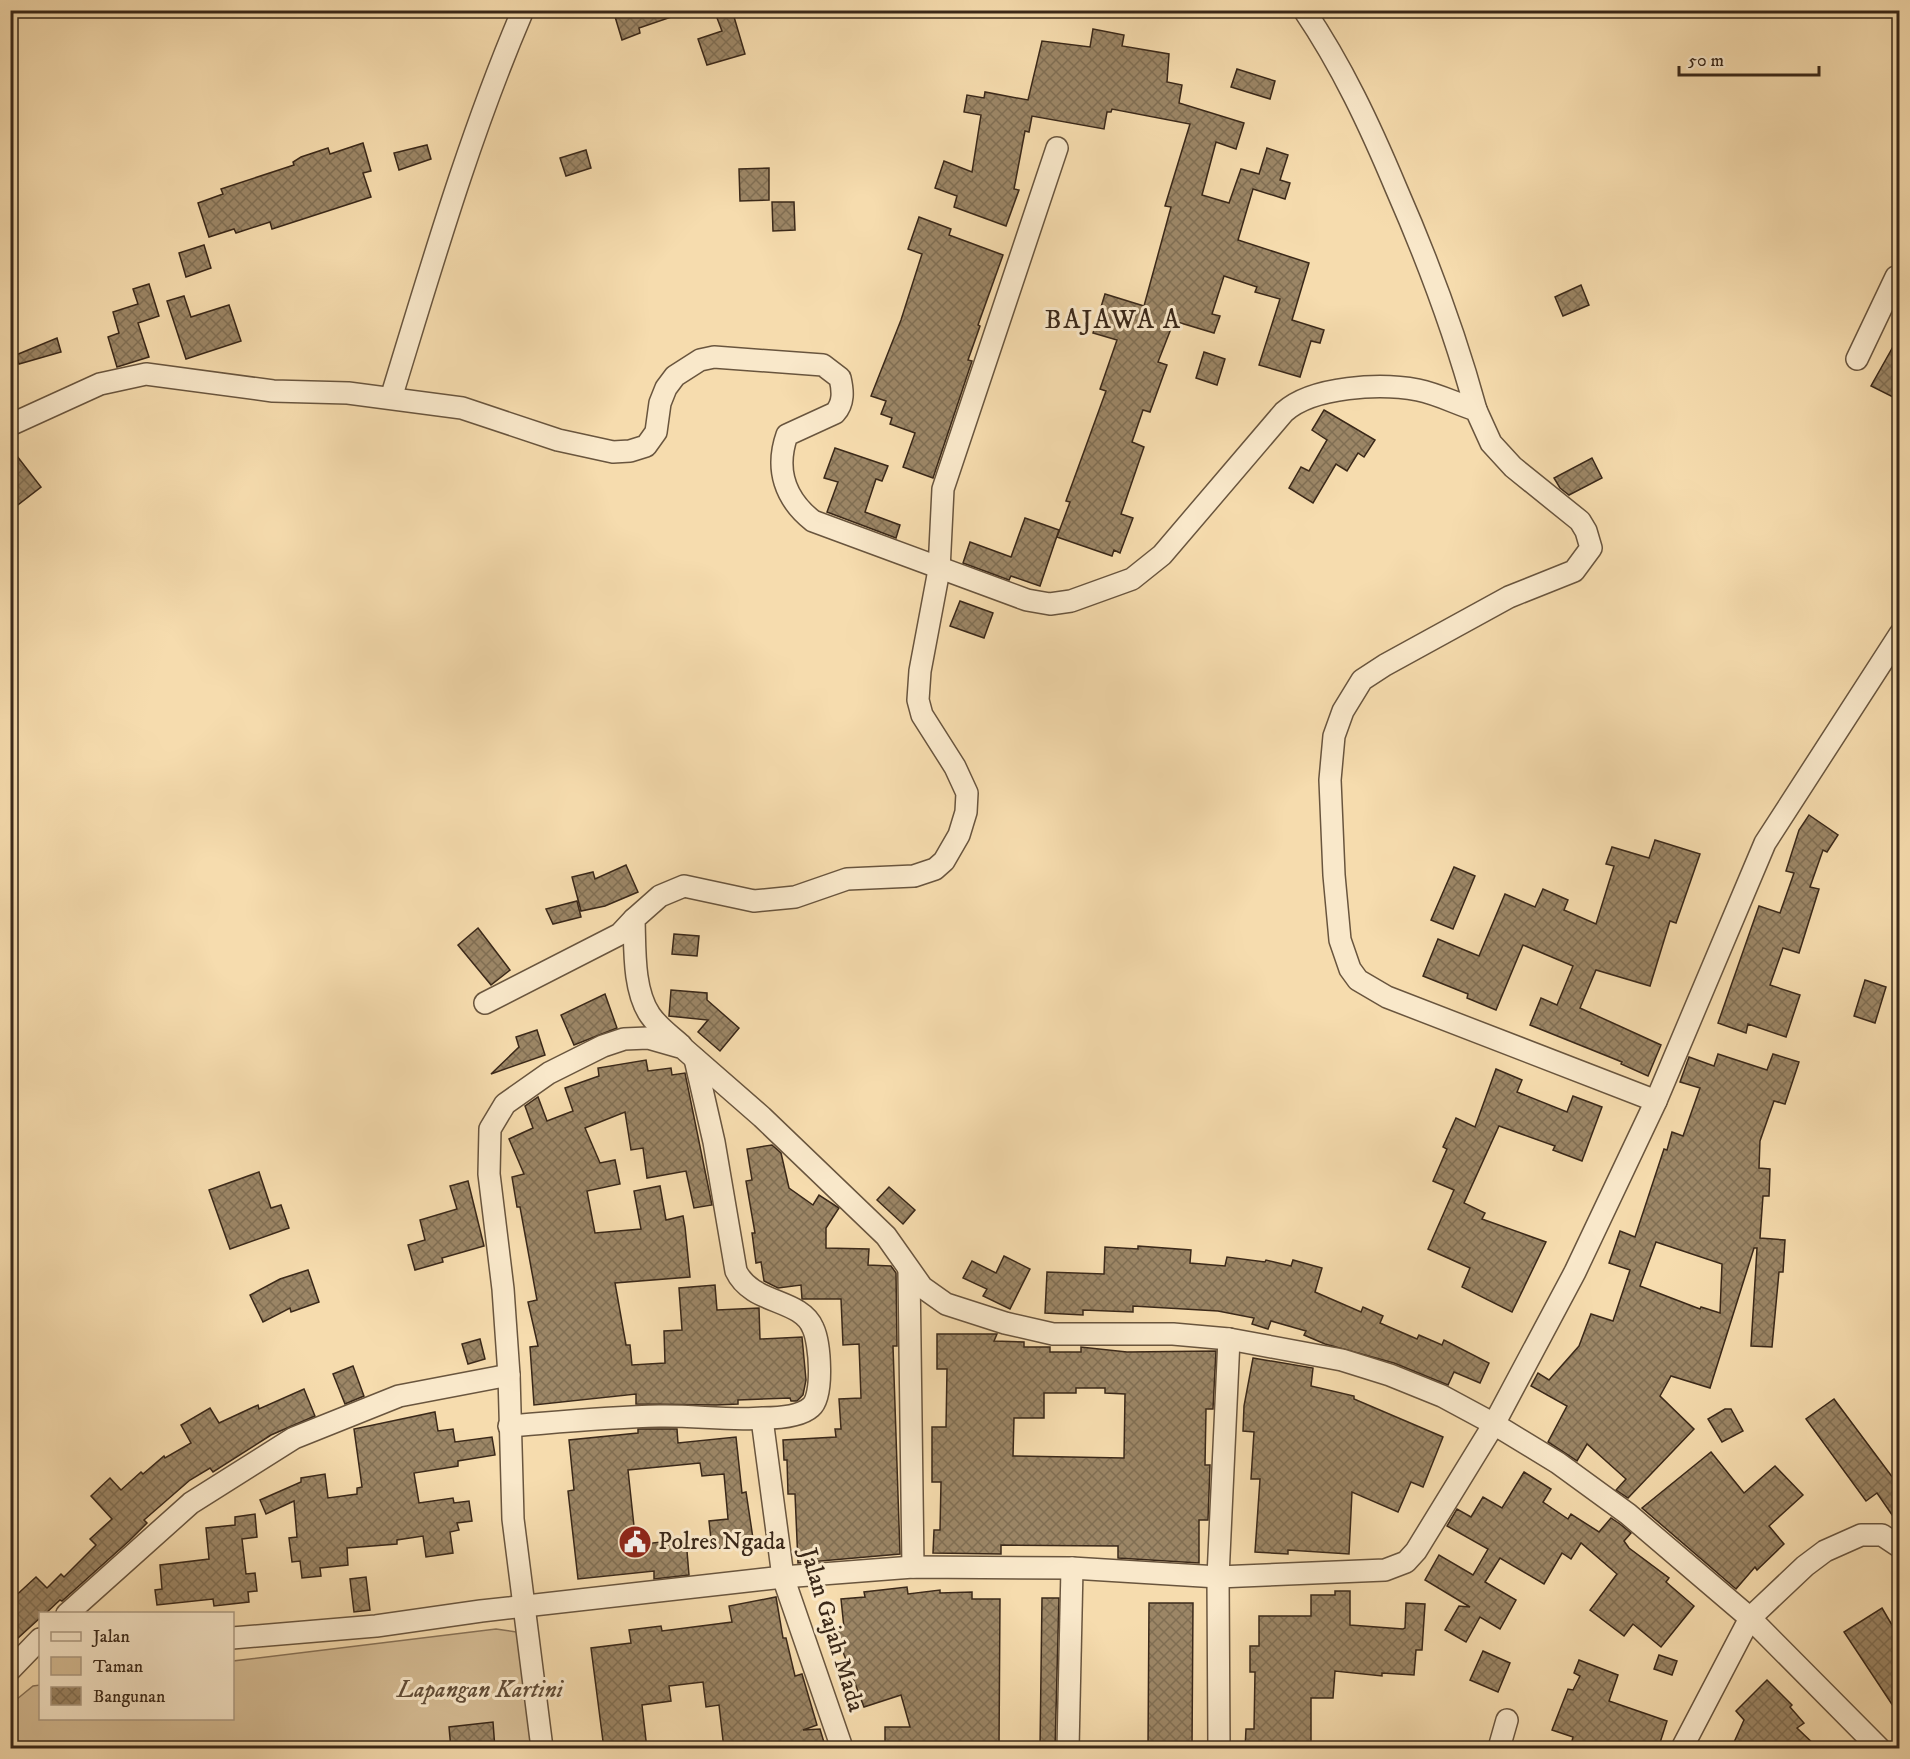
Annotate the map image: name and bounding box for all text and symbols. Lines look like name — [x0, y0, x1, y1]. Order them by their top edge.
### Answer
scale bar — [1679, 39, 1818, 77]
text: 50 m — [1688, 50, 1724, 72]
district label: BAJAWA A — [1045, 303, 1181, 337]
public building icon: Polres Ngada — [617, 1524, 653, 1560]
place label: Polres Ngada — [658, 1527, 786, 1557]
street label: Jalan Gajah Mada — [792, 1543, 871, 1716]
legend — [39, 1612, 234, 1720]
text: Jalan — [91, 1626, 131, 1648]
text: Taman — [93, 1656, 144, 1678]
park label: Lapangan Kartini — [395, 1675, 565, 1705]
text: Bangunan — [93, 1686, 166, 1708]

